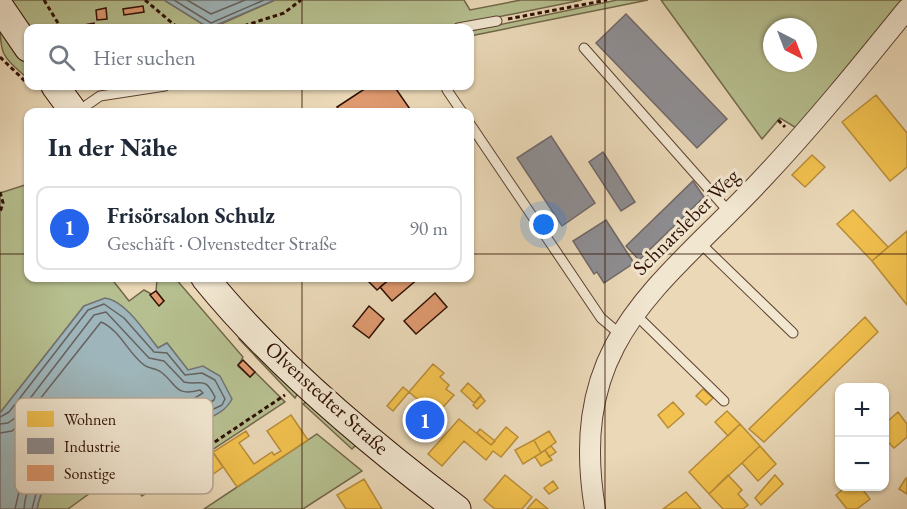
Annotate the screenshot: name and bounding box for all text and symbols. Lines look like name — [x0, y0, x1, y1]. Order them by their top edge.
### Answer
north arrow — [763, 18, 817, 72]
search box — [24, 24, 474, 90]
icon: search — [45, 41, 78, 74]
text: Hier suchen — [93, 43, 196, 72]
text: In der Nähe — [48, 130, 177, 164]
street label: Schnarsleber Weg — [626, 162, 745, 281]
text: Frisörsalon Schulz — [107, 201, 275, 230]
your location — [529, 210, 558, 239]
text: 1 — [64, 215, 75, 241]
text: 90 m — [409, 215, 448, 241]
text: Geschäft · Olvenstedter Straße — [107, 230, 337, 256]
street label: Olvenstedter Straße — [260, 335, 395, 460]
map controls — [835, 383, 889, 491]
button: + — [835, 383, 889, 437]
legend — [15, 398, 213, 494]
pin: 1 — [406, 398, 444, 442]
text: Wohnen — [64, 409, 117, 430]
text: Industrie — [64, 436, 120, 457]
button: − — [835, 437, 889, 491]
text: Sonstige — [64, 463, 115, 484]

